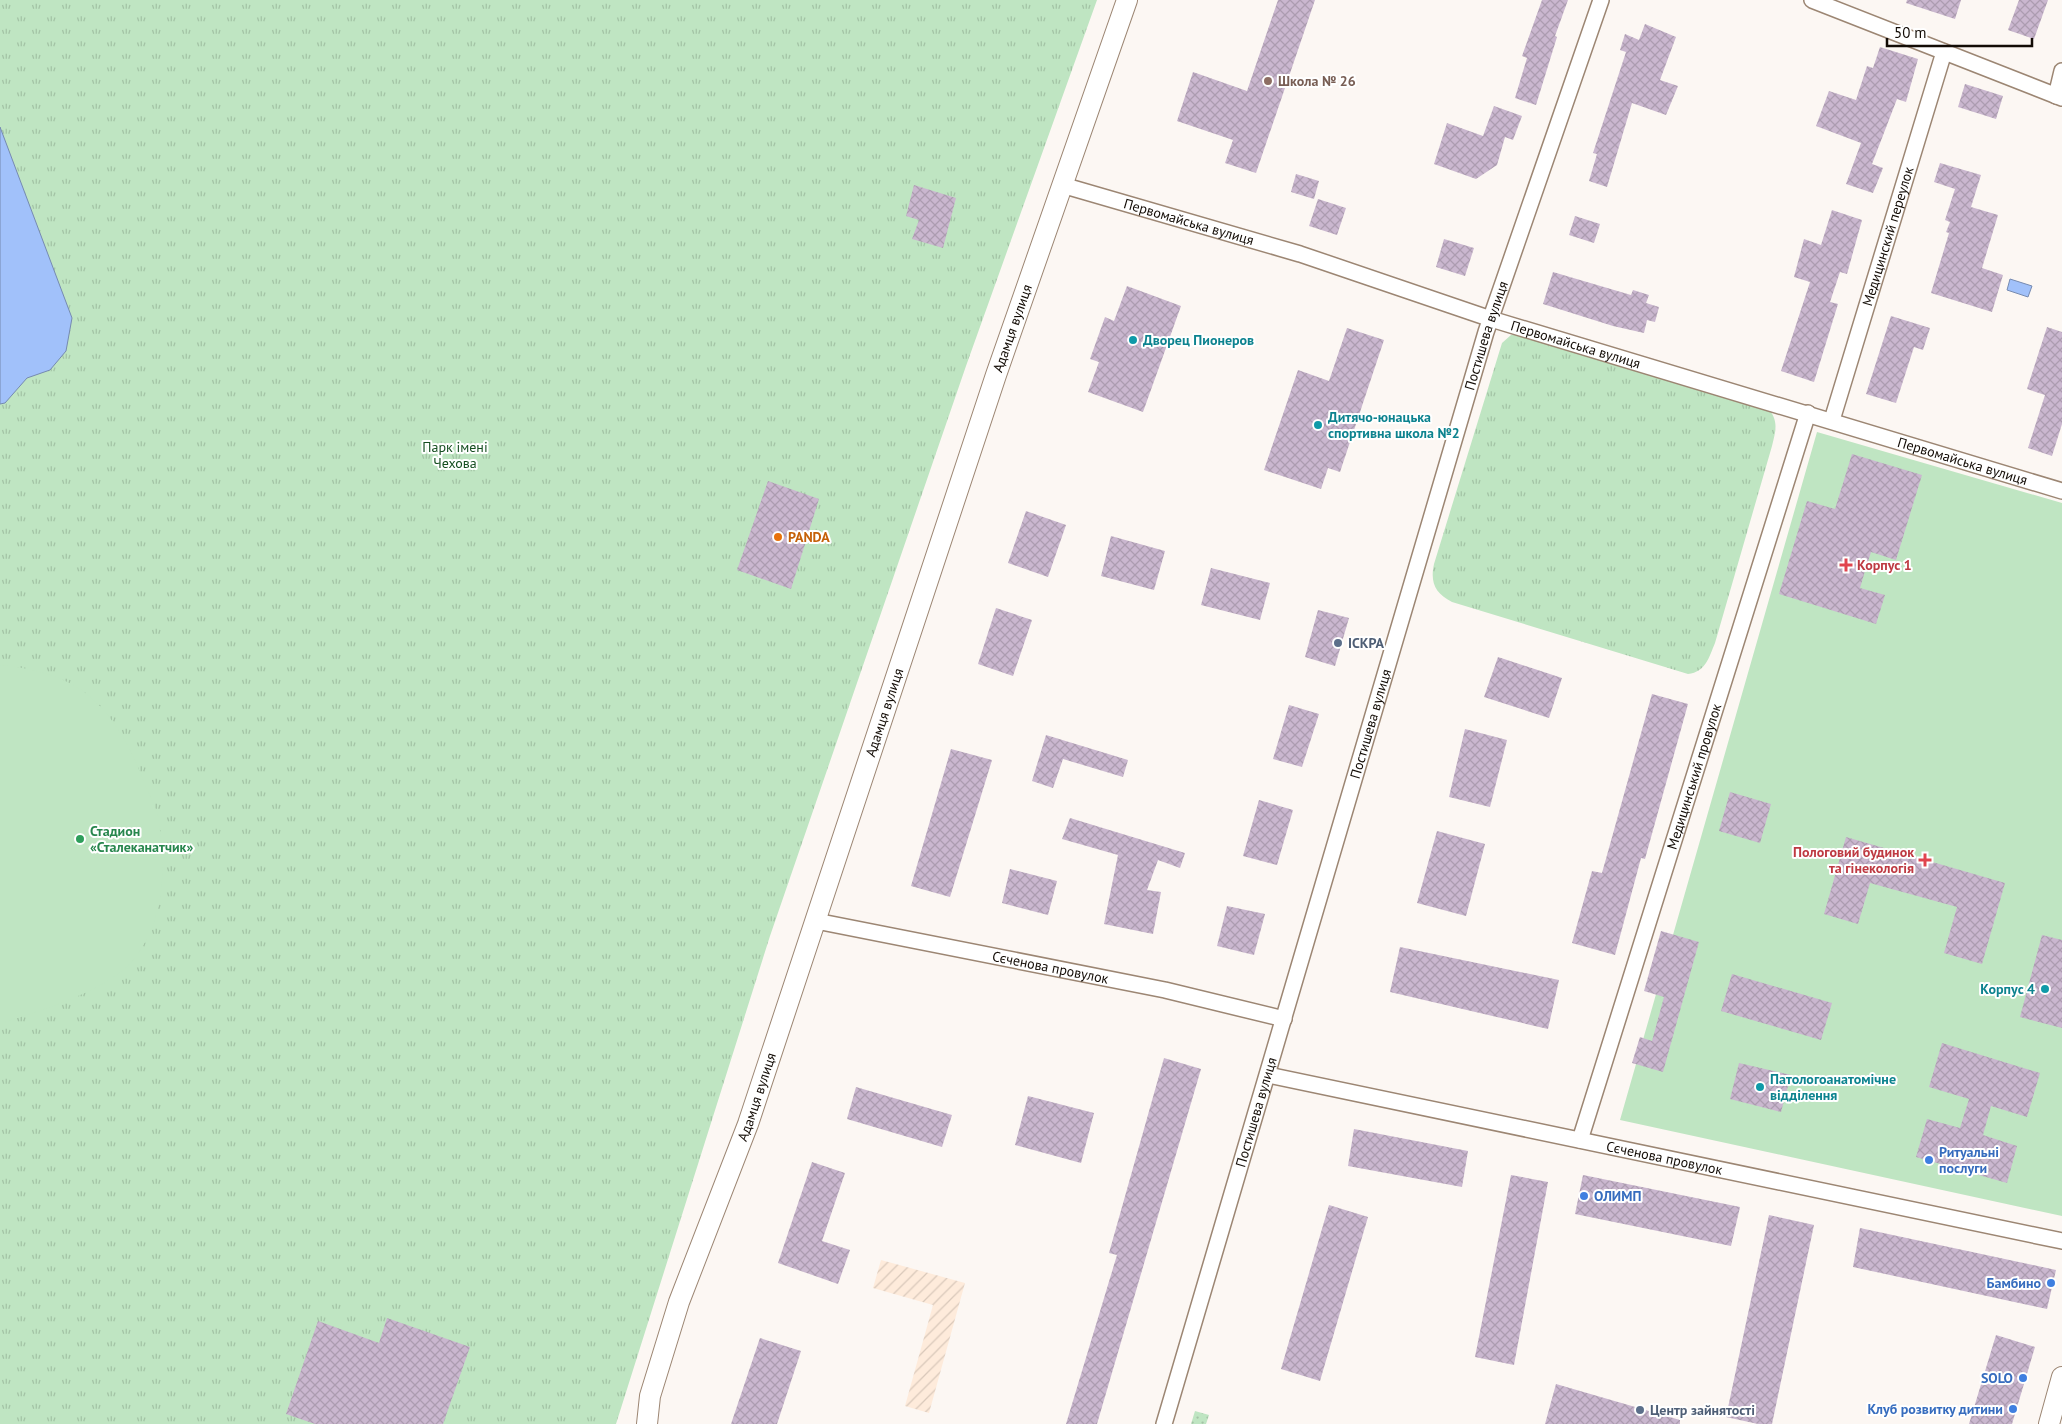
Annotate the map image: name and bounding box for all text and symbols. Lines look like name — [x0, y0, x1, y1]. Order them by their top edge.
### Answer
scale bar — [1887, 15, 2032, 47]
text: 50 m — [1894, 23, 1927, 42]
place label: Школа № 26 — [1278, 72, 1356, 90]
marker: Школа № 26 — [1262, 75, 1274, 87]
street label: Медицинский переулок — [1858, 164, 1918, 308]
street label: Первомайська вулиця — [1122, 194, 1256, 249]
street label: Постишева вулиця — [1460, 279, 1512, 392]
street label: Адамця вулиця — [989, 282, 1036, 375]
street label: Первомайська вулиця — [1509, 316, 1643, 373]
place label: Дворец Пионеров — [1143, 331, 1254, 349]
marker: Дворец Пионеров — [1127, 334, 1139, 346]
place label: Дитячо-юнацька спортивна школа №2 — [1328, 408, 1460, 442]
marker: Дитячо-юнацька спортивна школа №2 — [1312, 419, 1324, 431]
street label: Первомайська вулиця — [1895, 433, 2030, 489]
park label: Парк імені Чехова — [422, 438, 488, 472]
place label: PANDA — [788, 528, 830, 546]
marker: PANDA — [772, 531, 784, 543]
place label: Корпус 1 — [1857, 556, 1912, 574]
marker: Корпус 1 — [1839, 558, 1853, 572]
place label: ІСКРА — [1348, 634, 1384, 652]
marker: ІСКРА — [1332, 637, 1344, 649]
street label: Адамця вулиця — [861, 666, 907, 759]
street label: Постишева вулиця — [1346, 667, 1395, 781]
street label: Медицинський провулок — [1663, 701, 1725, 852]
place label: Стадион «Сталеканатчик» — [90, 822, 193, 856]
marker: Стадион «Сталеканатчик» — [74, 833, 86, 845]
place label: Пологовий будинок та гінекологія — [1793, 843, 1914, 877]
marker: Пологовий будинок та гінекологія — [1918, 853, 1932, 867]
street label: Сєченова провулок — [991, 947, 1110, 988]
place label: Корпус 4 — [1980, 980, 2035, 998]
marker: Корпус 4 — [2039, 983, 2051, 995]
street label: Адамця вулиця — [733, 1050, 780, 1144]
street label: Постишева вулиця — [1231, 1055, 1281, 1169]
place label: Патологоанатомічне відділення — [1770, 1070, 1896, 1104]
marker: Патологоанатомічне відділення — [1754, 1081, 1766, 1093]
street label: Сєченова провулок — [1605, 1137, 1724, 1179]
place label: Ритуальні послуги — [1939, 1143, 1999, 1177]
marker: Ритуальні послуги — [1923, 1154, 1935, 1166]
place label: ОЛИМП — [1594, 1187, 1641, 1205]
marker: ОЛИМП — [1578, 1190, 1590, 1202]
place label: Бамбино — [1987, 1274, 2041, 1292]
marker: Бамбино — [2045, 1277, 2057, 1289]
place label: SOLO — [1981, 1369, 2013, 1387]
marker: SOLO — [2017, 1372, 2029, 1384]
place label: Клуб розвитку дитини — [1868, 1400, 2003, 1418]
place label: Центр зайнятості — [1650, 1401, 1755, 1419]
marker: Клуб розвитку дитини — [2007, 1403, 2019, 1415]
marker: Центр зайнятості — [1634, 1404, 1646, 1416]

